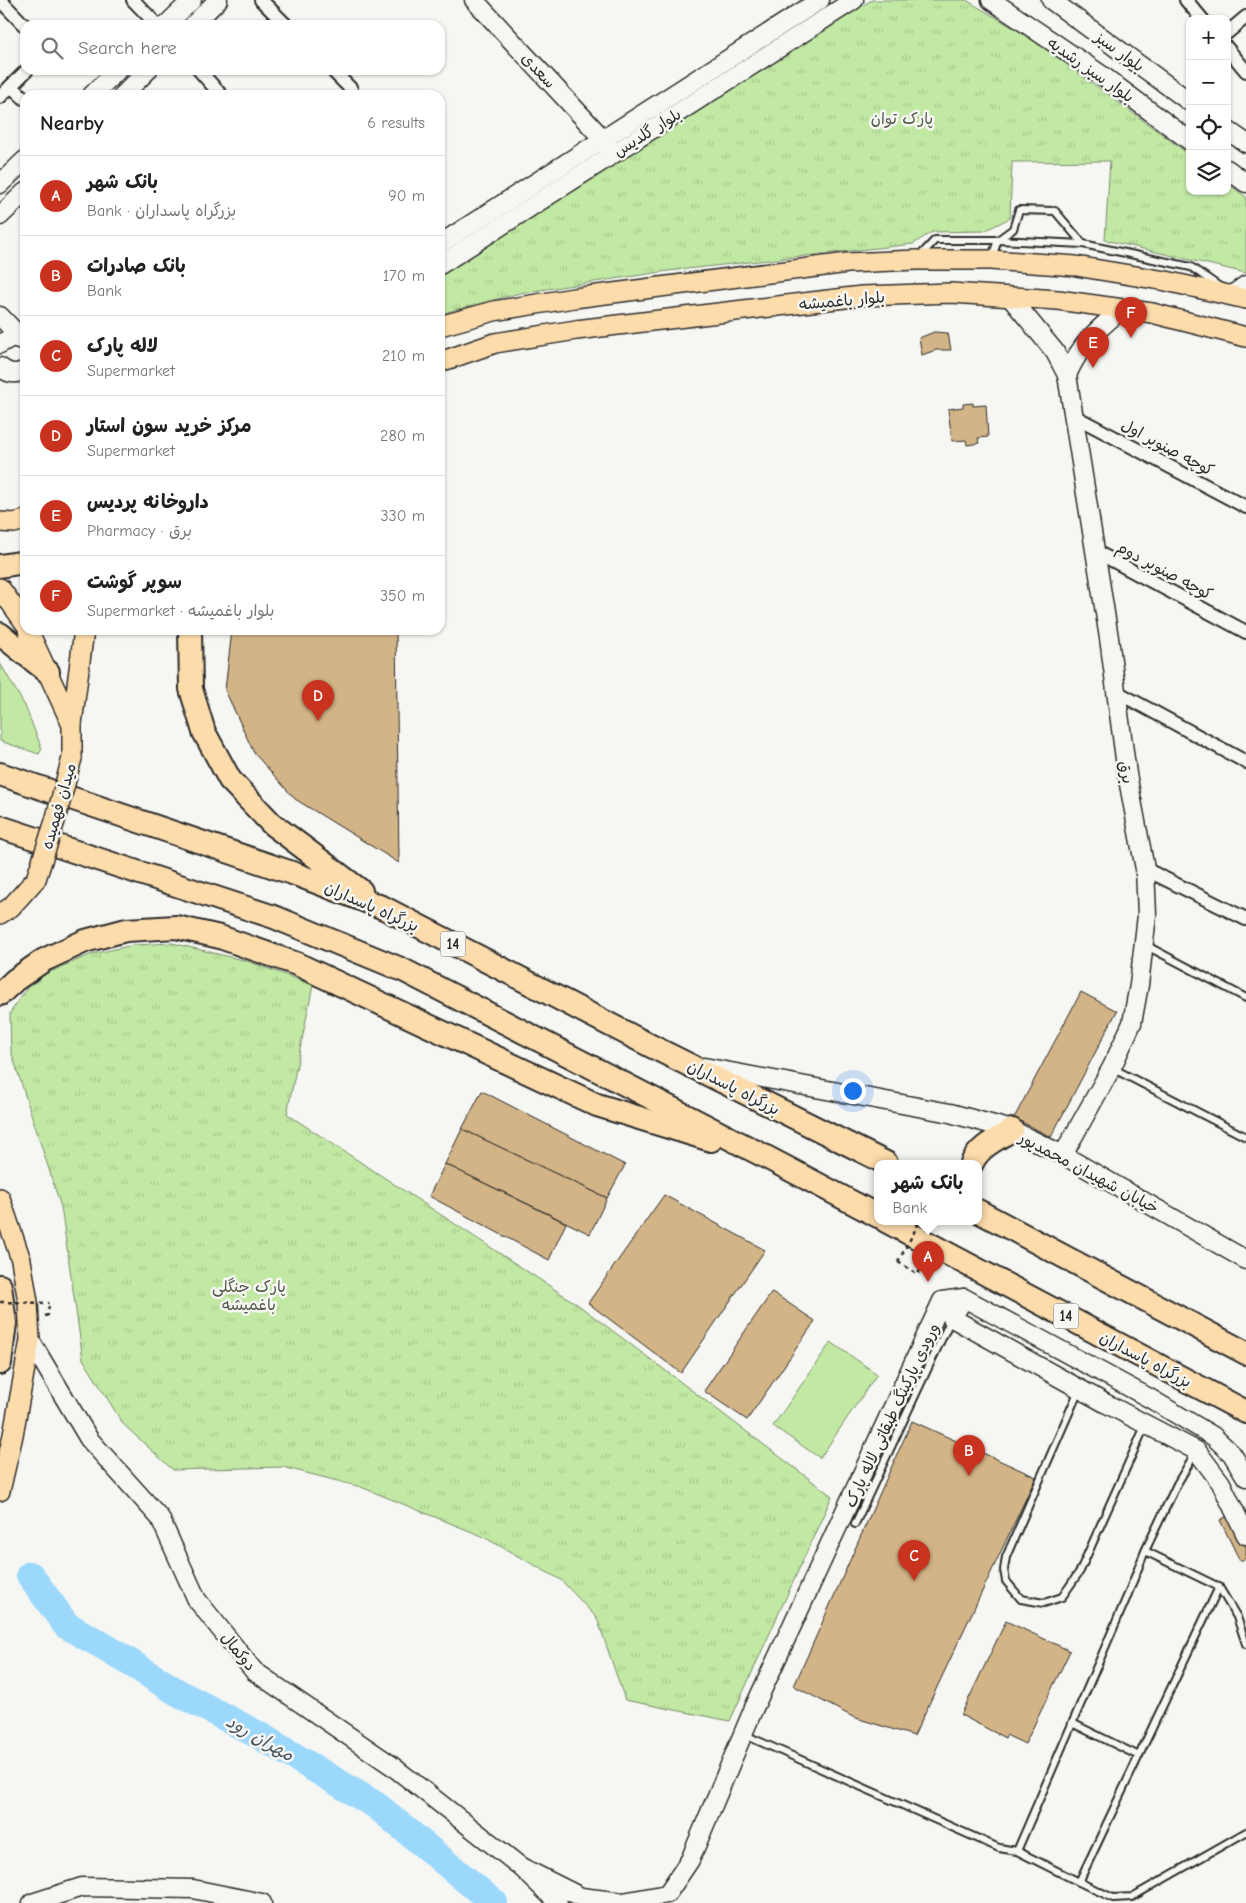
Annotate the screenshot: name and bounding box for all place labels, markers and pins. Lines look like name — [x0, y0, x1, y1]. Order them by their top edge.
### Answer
pin: F — [1115, 297, 1147, 338]
pin: E — [1077, 327, 1109, 368]
pin: D — [302, 680, 334, 721]
pin: A — [912, 1241, 944, 1282]
pin: B — [953, 1435, 985, 1476]
pin: C — [898, 1540, 930, 1581]

